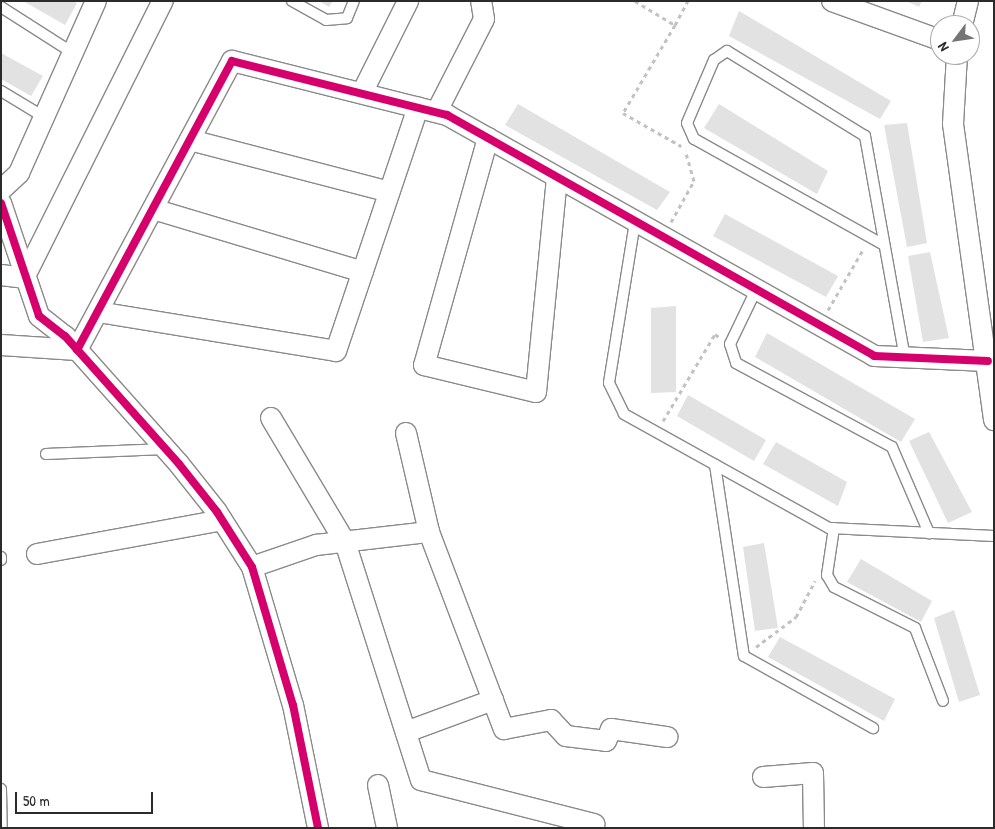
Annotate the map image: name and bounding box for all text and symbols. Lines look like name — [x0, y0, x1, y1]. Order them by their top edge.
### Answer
north arrow — [930, 15, 980, 65]
text: N — [933, 39, 953, 56]
scale bar — [18, 782, 155, 814]
text: 50 m — [23, 790, 50, 811]

